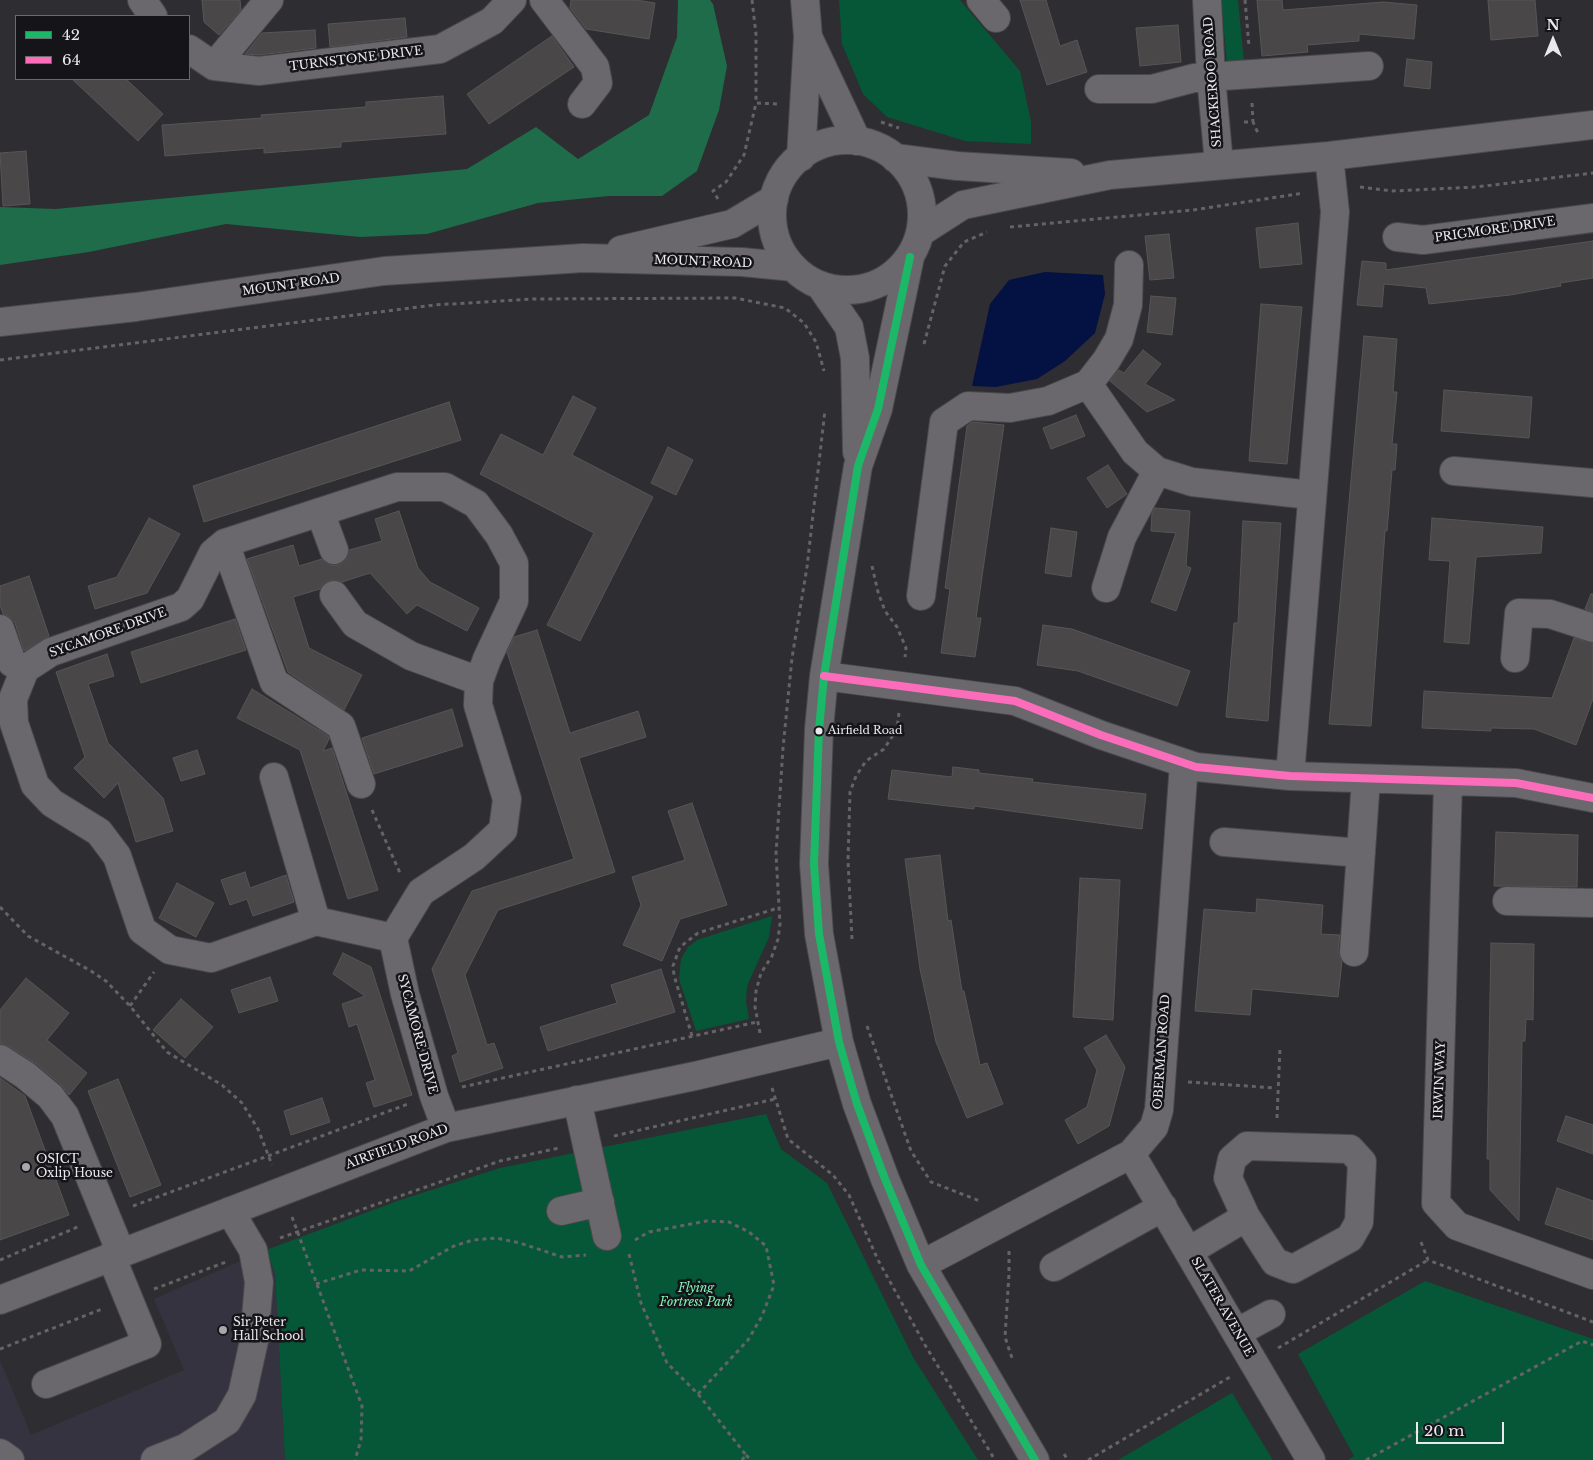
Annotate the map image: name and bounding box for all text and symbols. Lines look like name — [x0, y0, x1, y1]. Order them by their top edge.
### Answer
legend — [15, 15, 190, 80]
north arrow — [1528, 15, 1578, 65]
street label: SHACKEROO ROAD — [1201, 16, 1225, 148]
text: N — [1546, 16, 1560, 34]
text: 42 — [62, 25, 80, 44]
street label: TURNSTONE DRIVE — [288, 44, 424, 74]
text: 64 — [62, 50, 80, 69]
street label: PRIGMORE DRIVE — [1434, 214, 1556, 246]
street label: MOUNT ROAD — [654, 253, 752, 271]
street label: MOUNT ROAD — [241, 271, 341, 299]
street label: SYCAMORE DRIVE — [47, 605, 169, 661]
place label: Airfield Road — [828, 724, 902, 738]
marker: Airfield Road — [814, 726, 824, 736]
street label: SYCAMORE DRIVE — [394, 972, 440, 1096]
street label: OBERMAN ROAD — [1151, 994, 1173, 1110]
street label: IRWIN WAY — [1431, 1041, 1449, 1119]
street label: AIRFIELD ROAD — [344, 1122, 450, 1172]
place label: OSJCT Oxlip House — [36, 1153, 113, 1181]
marker: OSJCT Oxlip House — [20, 1161, 32, 1173]
street label: SLATER AVENUE — [1188, 1255, 1256, 1359]
park label: Flying Fortress Park — [659, 1282, 733, 1310]
place label: Sir Peter Hall School — [233, 1316, 304, 1344]
marker: Sir Peter Hall School — [217, 1324, 229, 1336]
scale bar — [1418, 1412, 1506, 1444]
text: 20 m — [1424, 1421, 1464, 1440]

